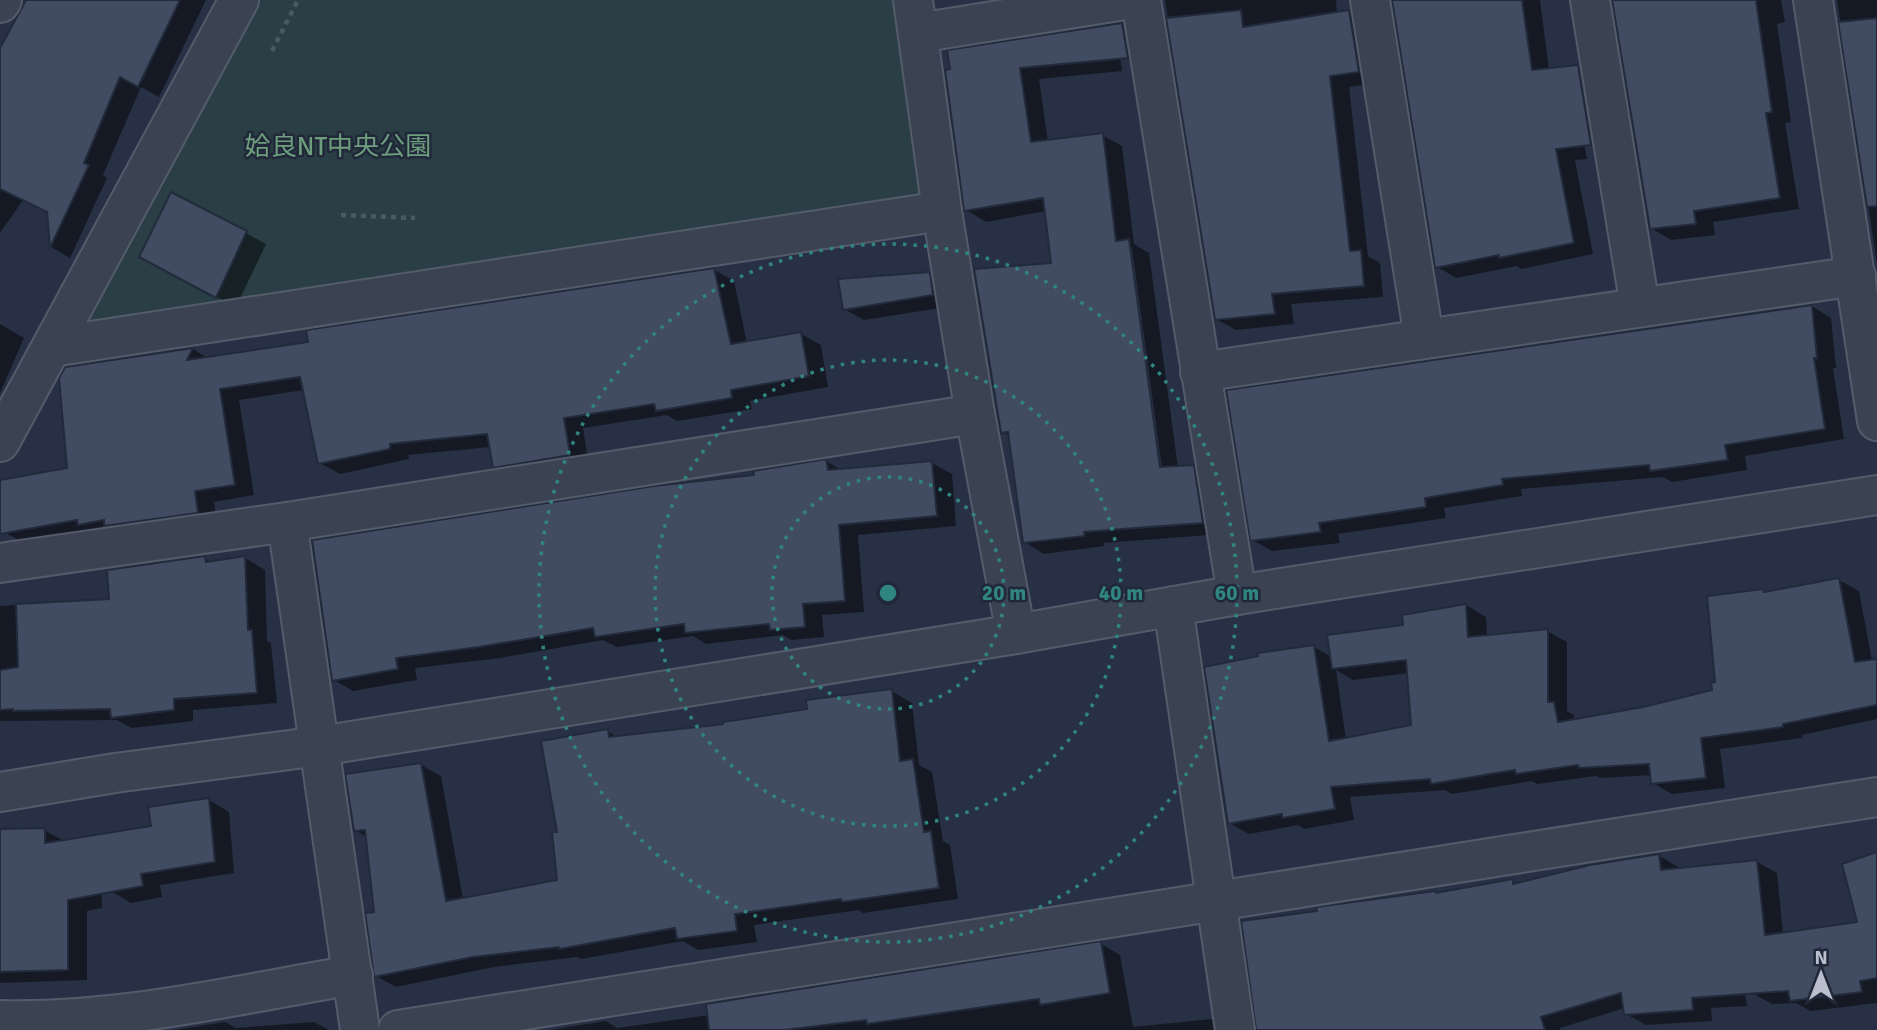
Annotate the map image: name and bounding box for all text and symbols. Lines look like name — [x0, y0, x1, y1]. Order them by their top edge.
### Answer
park label: 姶良NT中央公園 — [245, 131, 431, 163]
text: 20 m — [982, 580, 1026, 606]
text: 40 m — [1099, 580, 1143, 606]
text: 60 m — [1215, 580, 1259, 606]
centre of rings — [876, 581, 900, 605]
north arrow — [1786, 939, 1856, 1009]
text: N — [1814, 946, 1828, 970]

